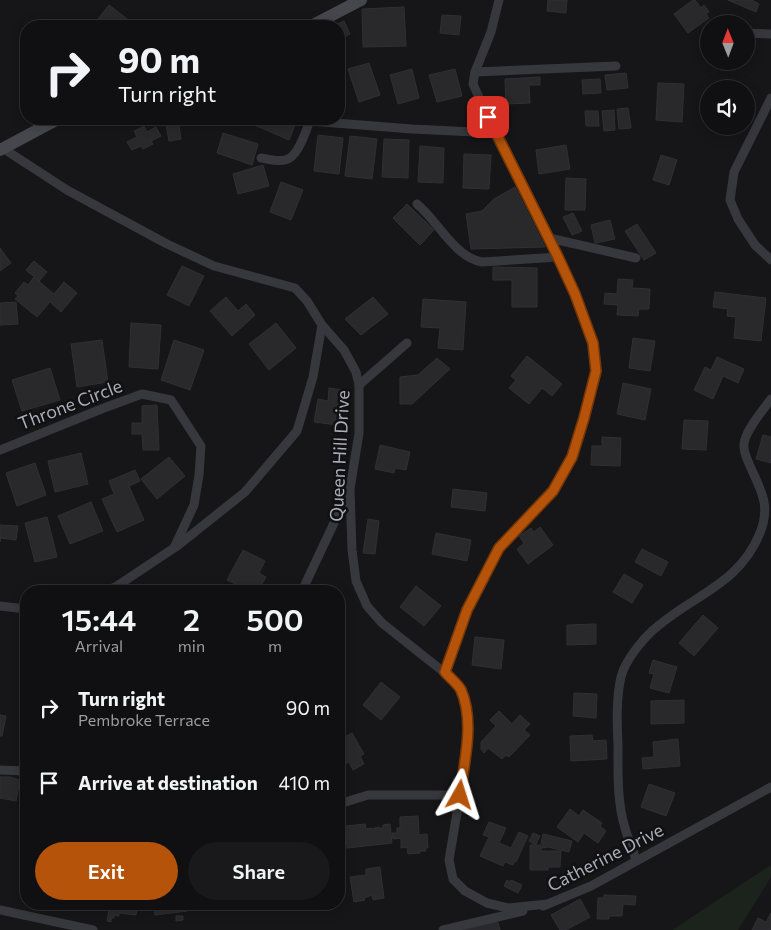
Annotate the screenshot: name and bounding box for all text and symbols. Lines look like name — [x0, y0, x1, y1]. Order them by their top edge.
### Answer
north arrow — [700, 15, 755, 70]
map controls — [700, 15, 755, 135]
text: 90 m — [118, 37, 200, 80]
icon: right — [35, 40, 100, 105]
text: Turn right — [118, 80, 216, 107]
button: sound — [700, 80, 755, 135]
pin — [467, 96, 509, 138]
icon: arrive — [474, 103, 502, 131]
street label: Throne Circle — [15, 374, 125, 434]
street label: Queen Hill Drive — [325, 390, 353, 522]
text: 15:44 — [61, 600, 136, 637]
text: 2 — [183, 600, 200, 637]
text: 500 — [247, 600, 304, 637]
text: Arrival — [75, 636, 123, 655]
text: min — [178, 636, 205, 655]
text: m — [268, 636, 282, 655]
text: Turn right — [78, 687, 165, 710]
icon: right — [35, 694, 63, 722]
text: 90 m — [286, 696, 330, 719]
text: Pembroke Terrace — [78, 710, 210, 729]
position arrow — [433, 768, 485, 820]
icon: arrive — [35, 769, 63, 797]
text: Arrive at destination — [78, 771, 258, 794]
text: 410 m — [278, 771, 330, 794]
street label: Catherine Drive — [543, 818, 667, 896]
button: Exit — [35, 842, 178, 900]
button: Share — [188, 842, 330, 900]

